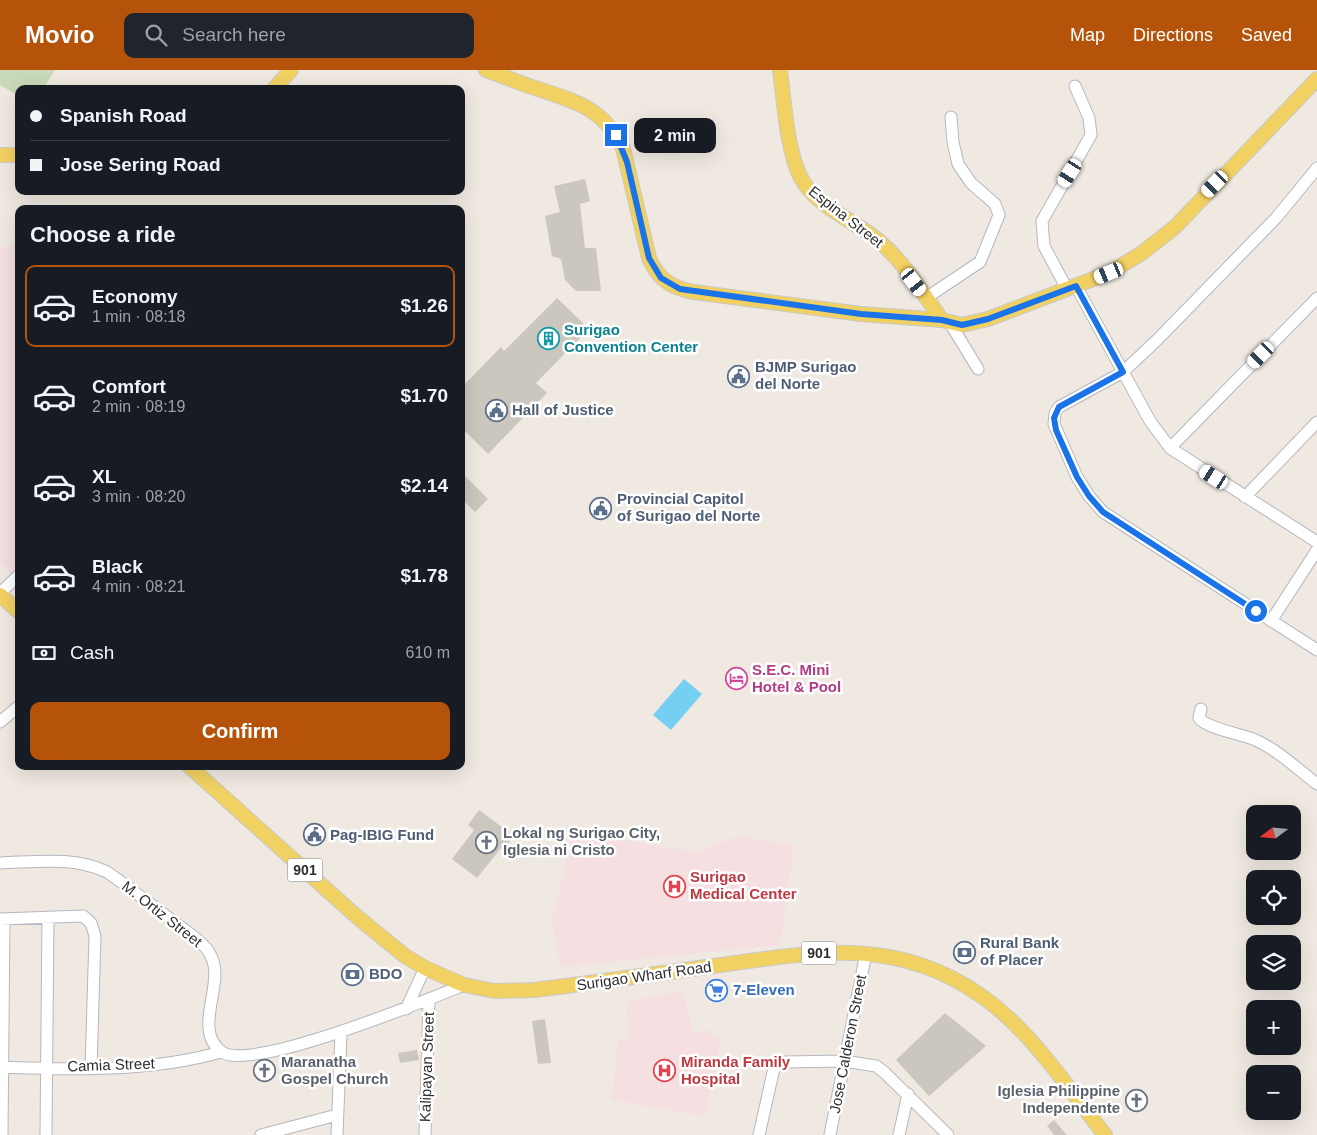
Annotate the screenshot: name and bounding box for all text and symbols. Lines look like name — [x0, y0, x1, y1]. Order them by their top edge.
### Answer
search box — [124, 13, 474, 58]
text: Movio — [25, 21, 94, 48]
icon: search — [142, 21, 170, 49]
text: Search here — [182, 24, 286, 45]
text: Map — [1070, 25, 1105, 45]
text: Directions — [1133, 25, 1213, 45]
text: Saved — [1241, 25, 1292, 45]
text: Spanish Road — [60, 105, 187, 126]
callout: 2 min — [634, 118, 716, 152]
route end — [605, 124, 627, 146]
text: 2 min — [654, 127, 696, 144]
text: Jose Sering Road — [60, 154, 221, 175]
car — [1055, 156, 1084, 190]
car — [1199, 168, 1230, 200]
street label: Espina Street — [806, 182, 888, 252]
text: Choose a ride — [30, 222, 175, 247]
car — [1092, 260, 1125, 286]
car — [898, 266, 929, 298]
icon: car — [32, 284, 77, 329]
text: Economy — [92, 286, 178, 307]
text: $1.26 — [400, 295, 448, 316]
text: 1 min · 08:18 — [92, 308, 185, 325]
place label: Surigao Convention Center — [564, 321, 698, 355]
building icon: Surigao Convention Center — [536, 327, 560, 351]
car — [1245, 339, 1276, 371]
place label: BJMP Surigao del Norte — [755, 358, 856, 392]
public building icon: BJMP Surigao del Norte — [727, 364, 751, 388]
icon: car — [32, 374, 77, 419]
text: Comfort — [92, 376, 166, 397]
text: $1.70 — [400, 385, 448, 406]
text: 2 min · 08:19 — [92, 398, 185, 415]
public building icon: Hall of Justice — [484, 398, 508, 422]
place label: Hall of Justice — [512, 401, 614, 418]
car — [1197, 463, 1230, 491]
icon: car — [32, 464, 77, 509]
text: XL — [92, 466, 116, 487]
text: $2.14 — [400, 475, 448, 496]
text: 3 min · 08:20 — [92, 488, 185, 505]
place label: Provincial Capitol of Surigao del Norte — [617, 490, 760, 524]
public building icon: Provincial Capitol of Surigao del Norte — [589, 496, 613, 520]
icon: car — [32, 554, 77, 599]
text: Black — [92, 556, 143, 577]
text: $1.78 — [400, 565, 448, 586]
text: 4 min · 08:21 — [92, 578, 185, 595]
route start — [1245, 600, 1267, 622]
icon: cash — [30, 639, 58, 667]
text: Cash — [70, 642, 114, 663]
text: 610 m — [406, 644, 450, 661]
place label: S.E.C. Mini Hotel & Pool — [752, 661, 841, 695]
hotel icon: S.E.C. Mini Hotel & Pool — [724, 667, 748, 691]
button: Confirm — [30, 702, 450, 760]
north arrow — [1246, 805, 1301, 860]
map controls — [1246, 805, 1301, 1120]
public building icon: Pag-IBIG Fund — [302, 823, 326, 847]
place label: Lokal ng Surigao City, Iglesia ni Cristo — [503, 824, 660, 858]
place label: Pag-IBIG Fund — [330, 826, 434, 843]
church icon: Lokal ng Surigao City, Iglesia ni Cristo — [475, 830, 499, 854]
road number: 901 — [288, 858, 322, 882]
place label: Surigao Medical Center — [690, 868, 797, 902]
button: locate — [1246, 870, 1301, 925]
hospital icon: Surigao Medical Center — [662, 874, 686, 898]
street label: M. Ortiz Street — [119, 877, 206, 951]
place label: Rural Bank of Placer — [980, 934, 1060, 968]
button: layers — [1246, 935, 1301, 990]
bank icon: Rural Bank of Placer — [952, 940, 976, 964]
road number: 901 — [802, 941, 836, 964]
street label: Surigao Wharf Road — [575, 958, 712, 993]
bank icon: BDO — [341, 962, 365, 986]
place label: BDO — [369, 965, 403, 982]
street label: Jose Calderon Street — [826, 972, 869, 1115]
supermarket icon: 7-Eleven — [705, 978, 729, 1002]
place label: 7-Eleven — [733, 981, 795, 998]
button: + — [1246, 1000, 1301, 1055]
street label: Kalipayan Street — [416, 1011, 437, 1122]
place label: Maranatha Gospel Church — [281, 1053, 389, 1087]
place label: Miranda Family Hospital — [681, 1053, 791, 1087]
street label: Camia Street — [67, 1054, 156, 1075]
church icon: Maranatha Gospel Church — [253, 1059, 277, 1083]
hospital icon: Miranda Family Hospital — [653, 1059, 677, 1083]
button: − — [1246, 1065, 1301, 1120]
place label: Iglesia Philippine Independente — [997, 1082, 1120, 1116]
church icon: Iglesia Philippine Independente — [1124, 1088, 1148, 1112]

